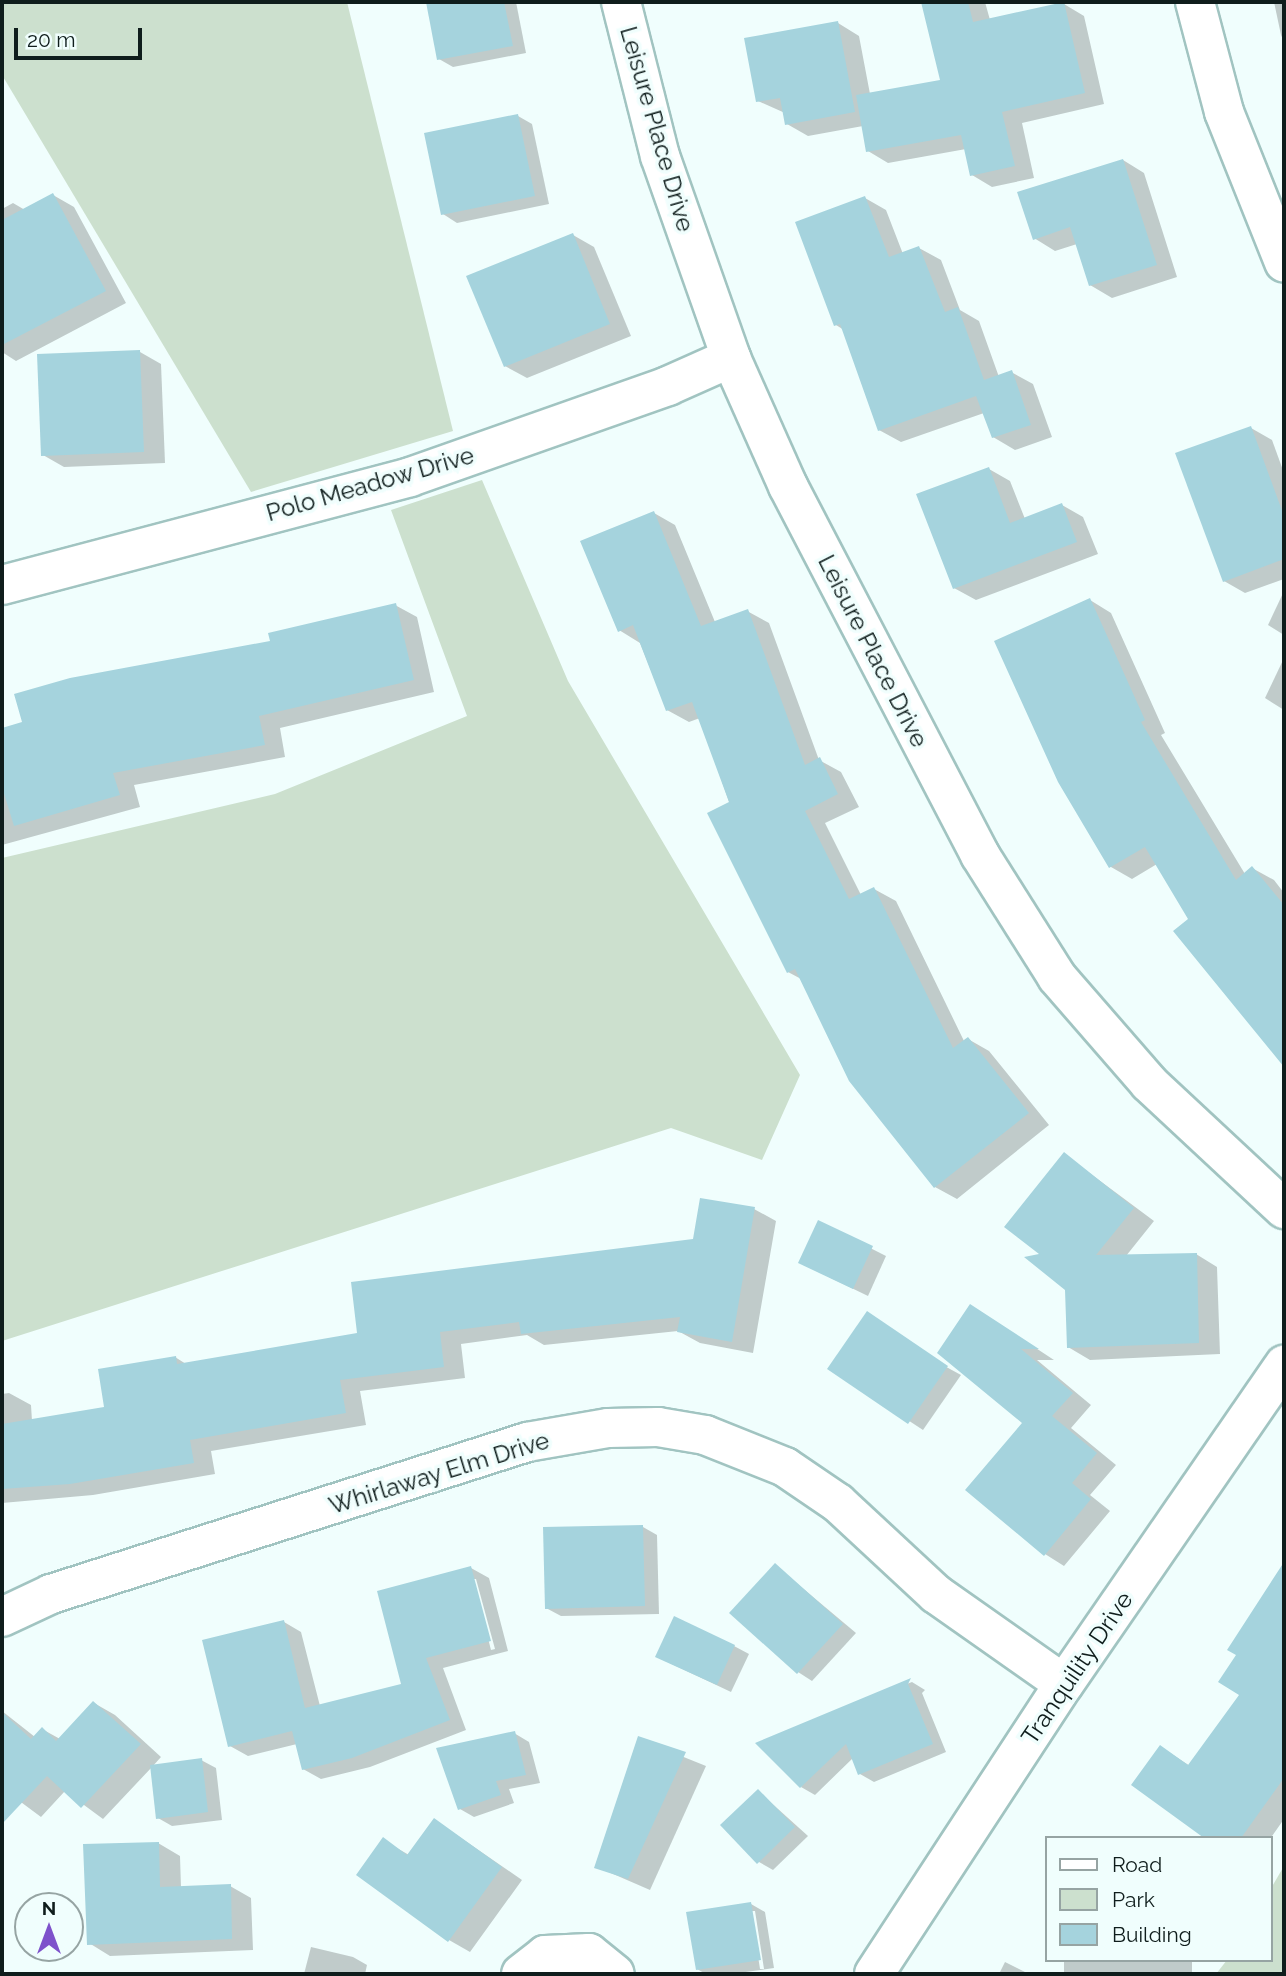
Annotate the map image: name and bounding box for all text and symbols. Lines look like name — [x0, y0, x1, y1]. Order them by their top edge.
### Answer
scale bar — [18, 14, 145, 58]
street label: Leisure Place Drive — [614, 23, 700, 235]
text: 20 m — [27, 27, 75, 52]
street label: Polo Meadow Drive — [262, 440, 478, 528]
street label: Leisure Place Drive — [812, 550, 934, 752]
street label: Whirlaway Elm Drive — [325, 1426, 553, 1520]
street label: Tranquility Drive — [1015, 1586, 1139, 1750]
legend — [1044, 1836, 1272, 1962]
text: Road — [1112, 1852, 1162, 1877]
text: Park — [1112, 1887, 1155, 1912]
north arrow — [14, 1892, 84, 1962]
text: N — [42, 1897, 56, 1919]
text: Building — [1112, 1922, 1192, 1947]

